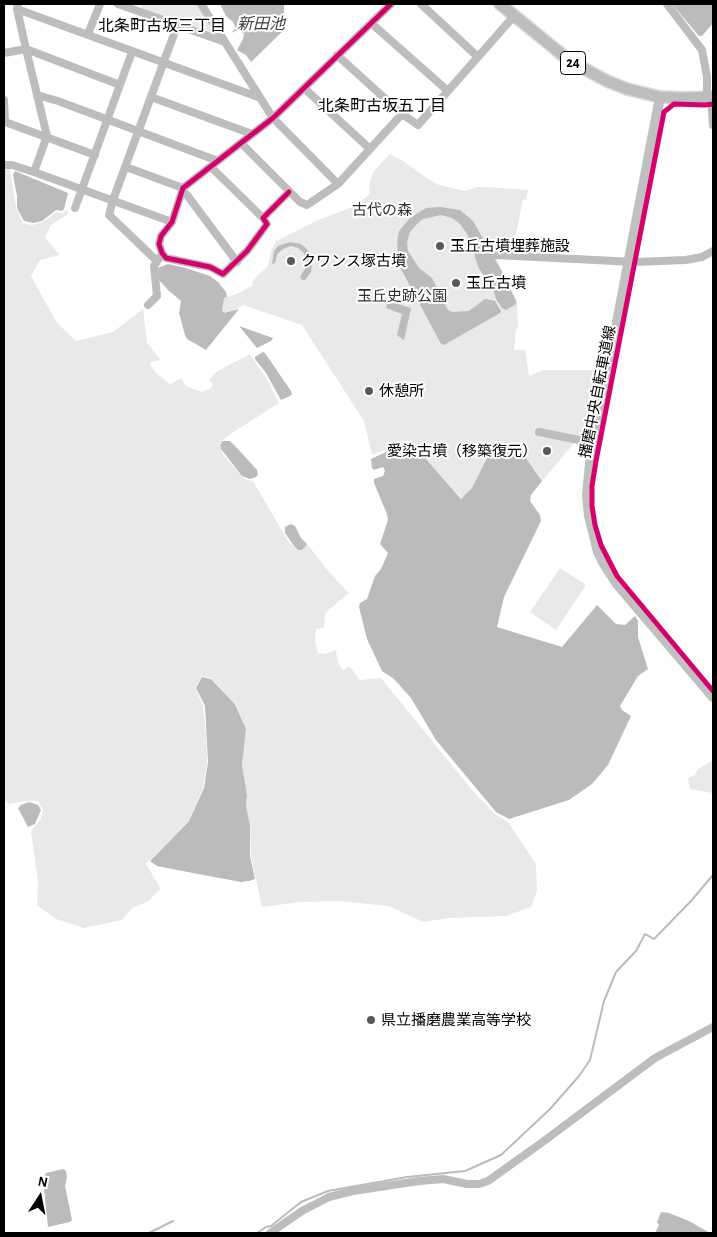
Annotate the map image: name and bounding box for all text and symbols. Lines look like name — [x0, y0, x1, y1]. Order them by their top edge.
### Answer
water label: 新田池 — [237, 14, 285, 34]
district label: 北条町古坂三丁目 — [98, 16, 226, 36]
road number: 24 — [560, 52, 586, 74]
district label: 北条町古坂五丁目 — [318, 96, 446, 116]
park label: 古代の森 — [352, 201, 412, 219]
place label: 玉丘古墳埋葬施設 — [450, 237, 570, 255]
marker: 玉丘古墳埋葬施設 — [434, 240, 446, 252]
place label: クワンス塚古墳 — [301, 252, 406, 270]
marker: クワンス塚古墳 — [285, 255, 297, 267]
place label: 玉丘古墳 — [466, 274, 526, 292]
marker: 玉丘古墳 — [450, 277, 462, 289]
park label: 玉丘史跡公園 — [357, 287, 447, 305]
street label: 播磨中央自転車道線 — [576, 324, 620, 460]
place label: 休憩所 — [379, 382, 424, 400]
marker: 休憩所 — [363, 385, 375, 397]
place label: 愛染古墳（移築復元） — [387, 442, 537, 460]
marker: 愛染古墳（移築復元） — [541, 445, 553, 457]
place label: 県立播磨農業高等学校 — [381, 1011, 531, 1029]
marker: 県立播磨農業高等学校 — [365, 1014, 377, 1026]
north arrow — [15, 1172, 65, 1222]
text: N — [37, 1174, 49, 1190]

